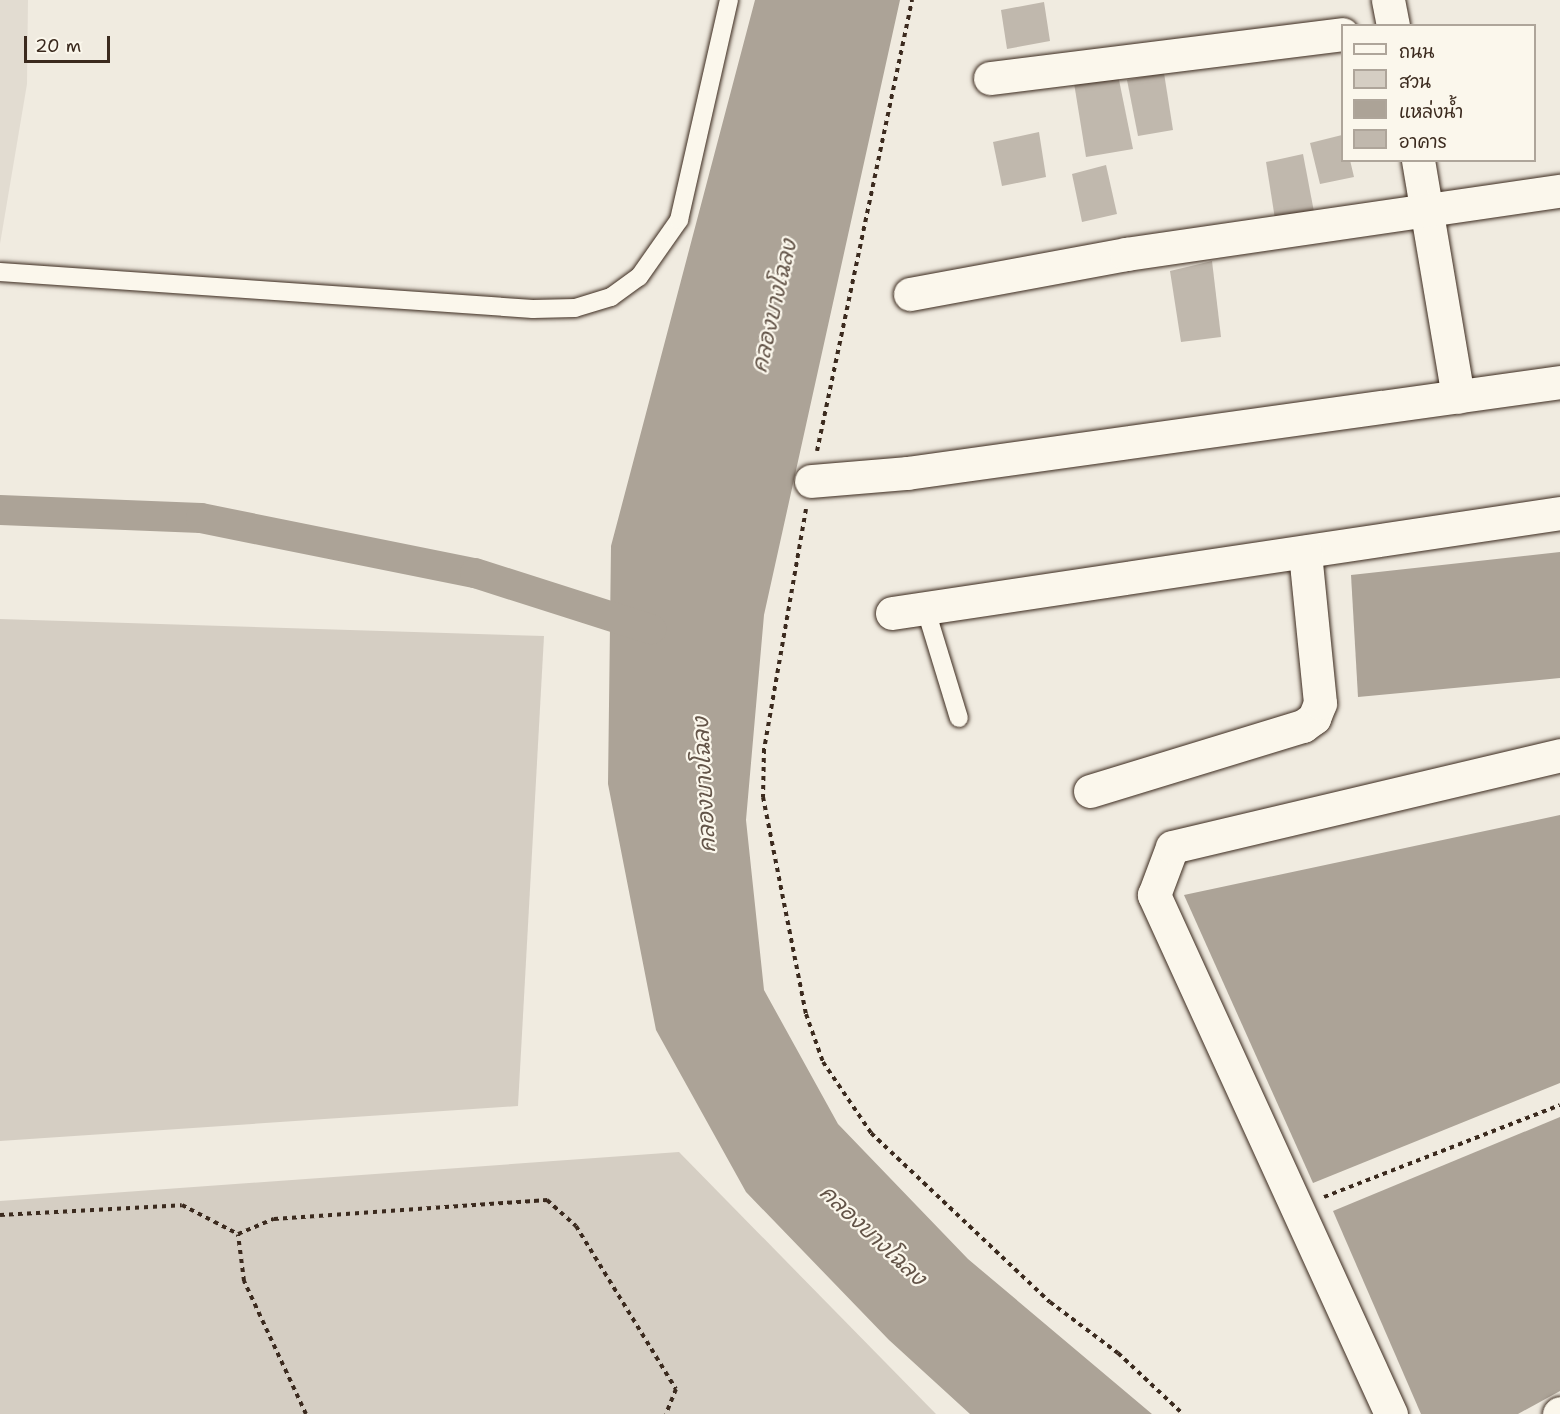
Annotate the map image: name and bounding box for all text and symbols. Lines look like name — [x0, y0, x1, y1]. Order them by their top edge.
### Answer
scale bar — [27, 24, 112, 62]
legend — [1341, 24, 1536, 162]
text: 20 m — [35, 34, 81, 58]
text: ถนน — [1399, 40, 1434, 64]
text: สวน — [1399, 70, 1431, 94]
text: แหล่งน้ำ — [1399, 100, 1463, 124]
text: อาคาร — [1399, 130, 1447, 154]
water label: คลองบางโฉลง — [746, 237, 802, 375]
water label: คลองบางโฉลง — [687, 717, 721, 853]
water label: คลองบางโฉลง — [814, 1179, 932, 1291]

